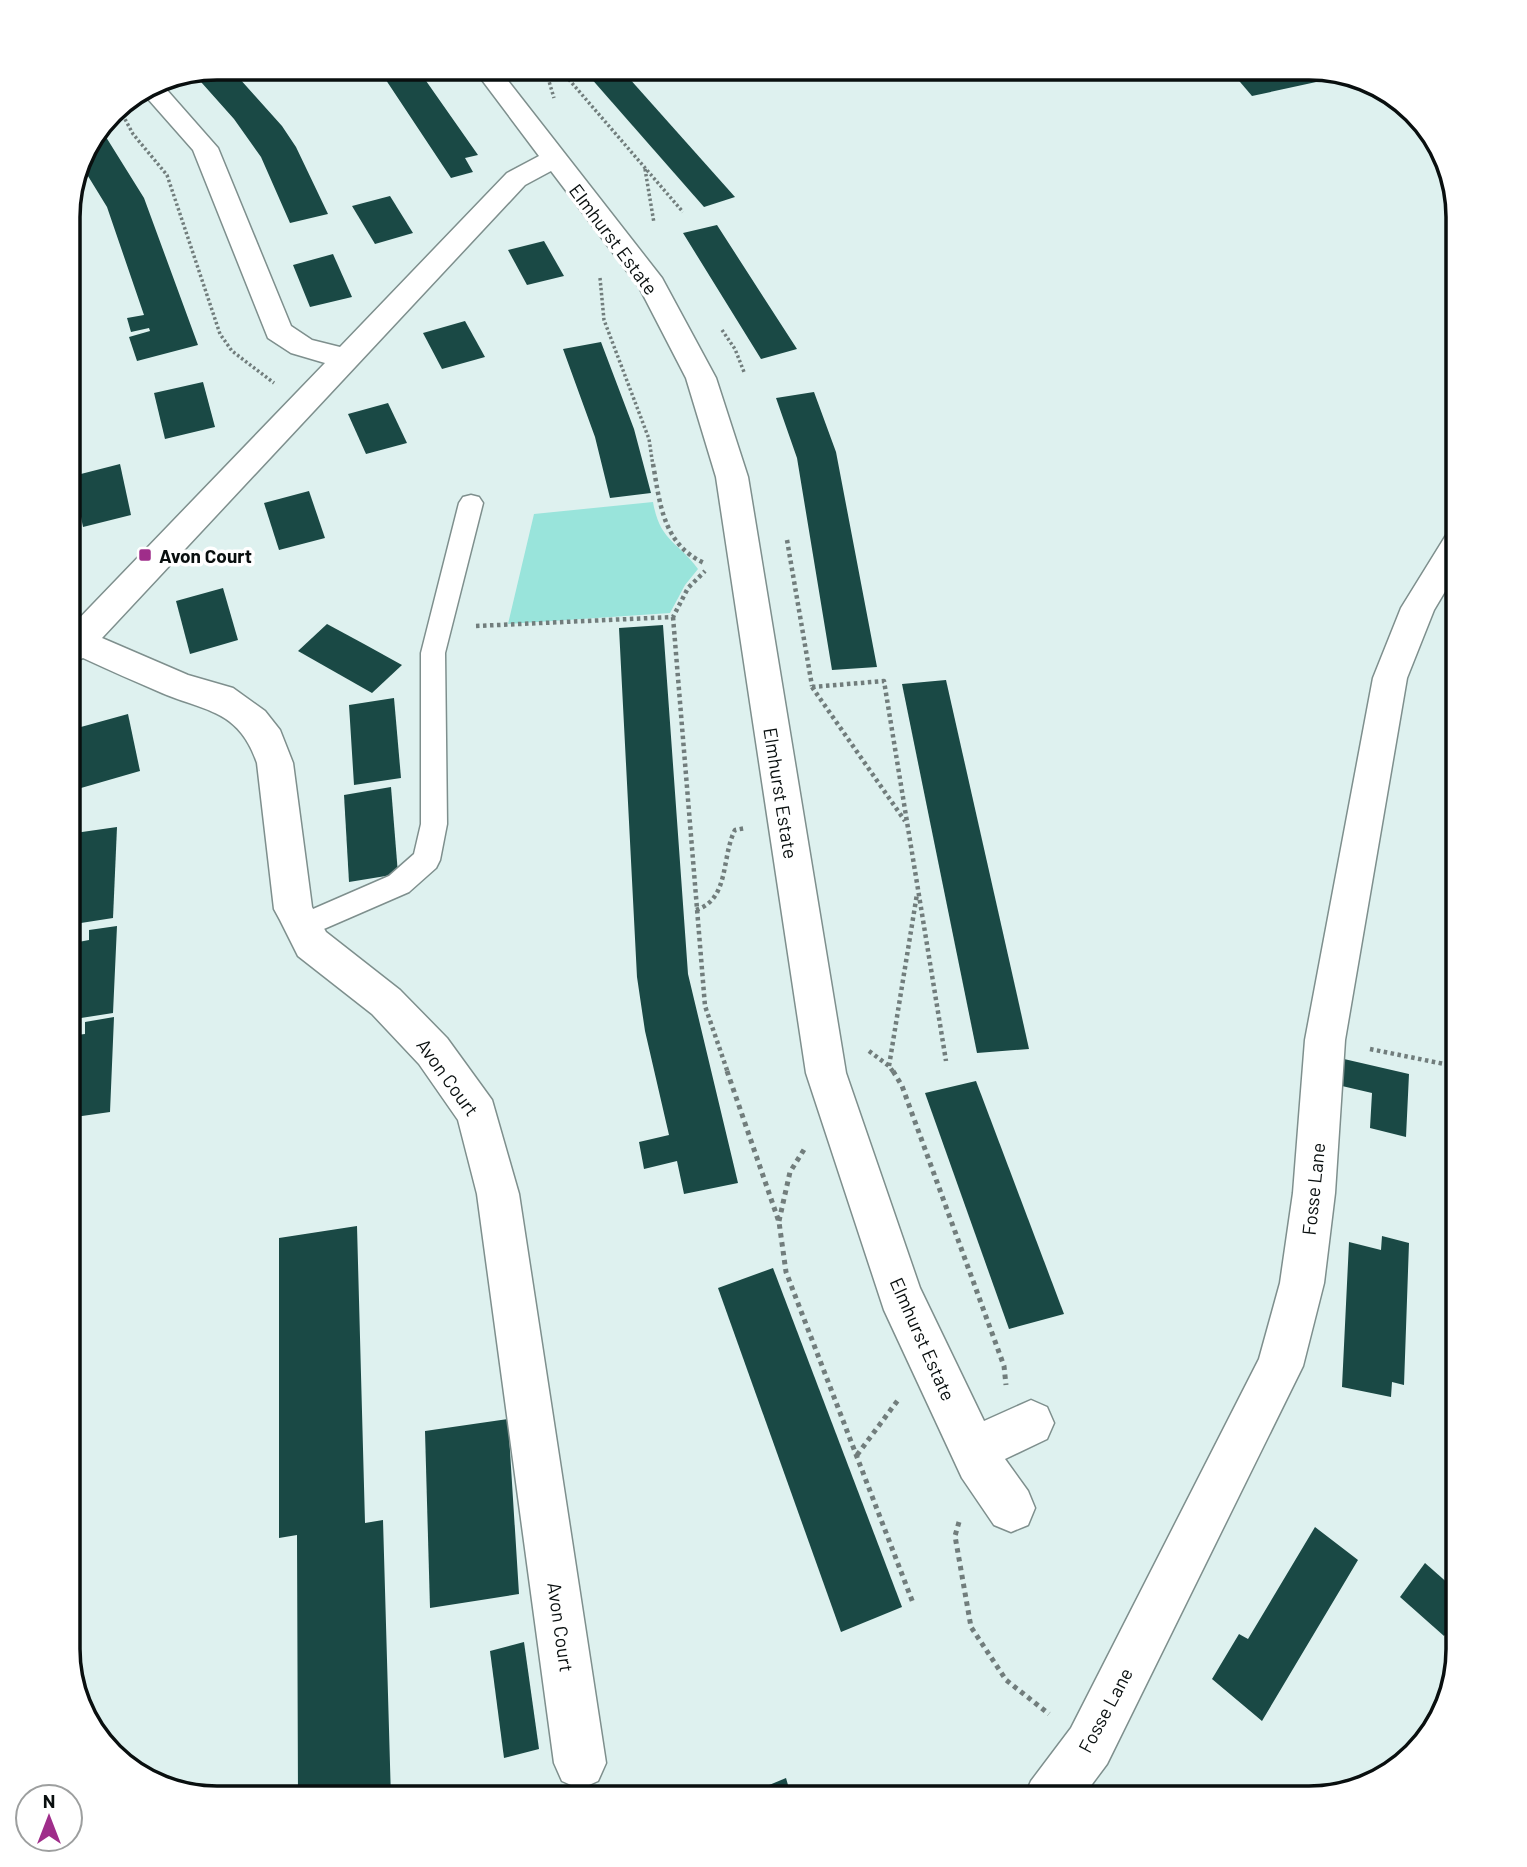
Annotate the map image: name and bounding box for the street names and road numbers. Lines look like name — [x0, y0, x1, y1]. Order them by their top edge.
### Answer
street label: Elmhurst Estate — [565, 179, 663, 299]
street label: Elmhurst Estate — [759, 726, 803, 860]
street label: Avon Court — [412, 1034, 484, 1120]
street label: Fosse Lane — [1297, 1142, 1329, 1236]
street label: Elmhurst Estate — [886, 1274, 960, 1404]
street label: Avon Court — [543, 1581, 579, 1673]
street label: Fosse Lane — [1073, 1664, 1137, 1756]

